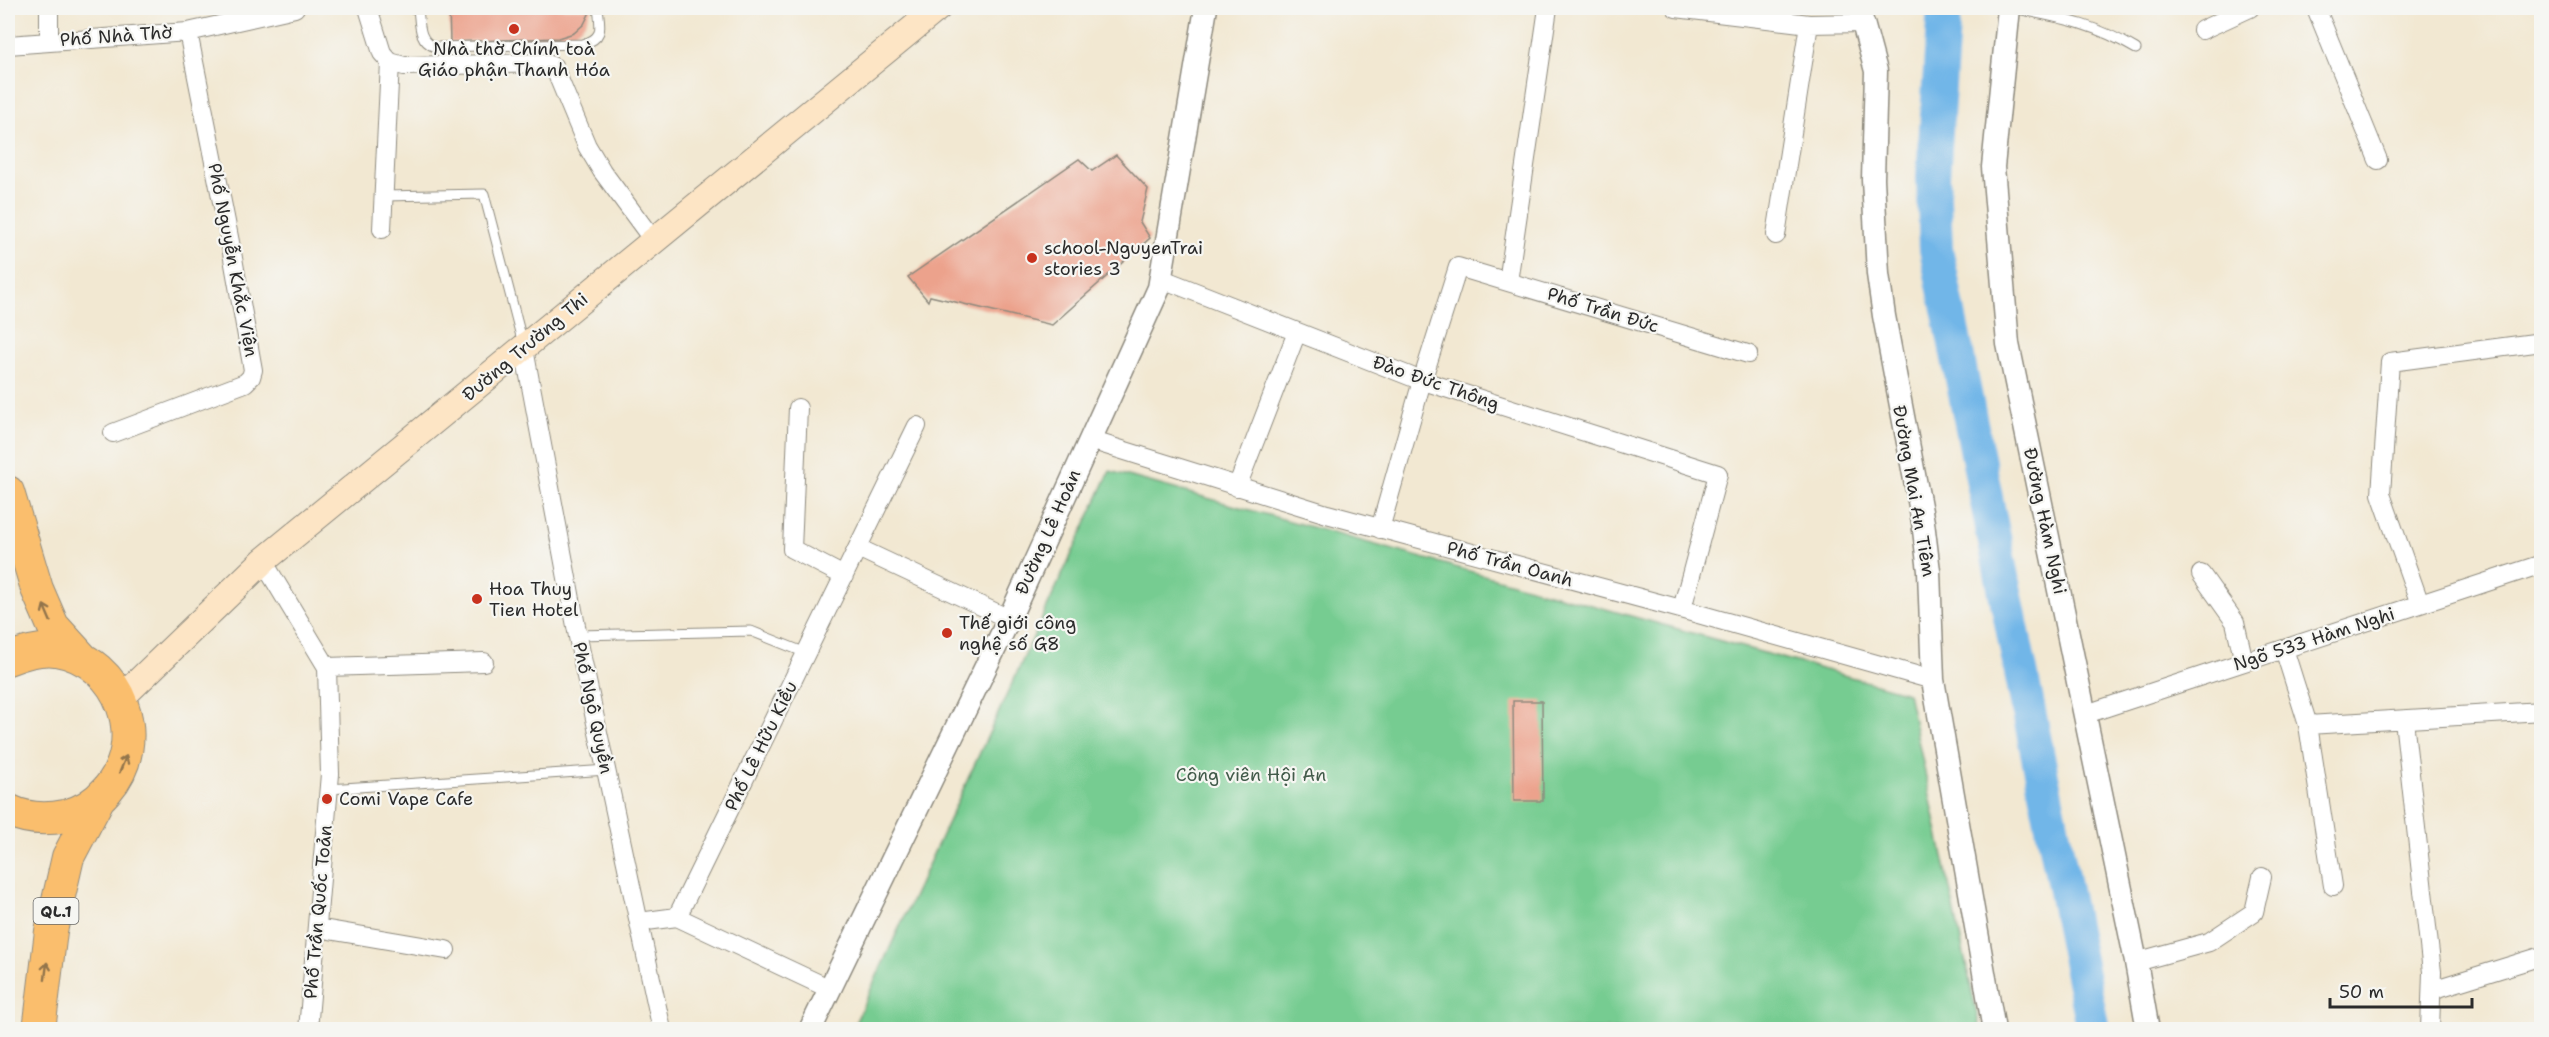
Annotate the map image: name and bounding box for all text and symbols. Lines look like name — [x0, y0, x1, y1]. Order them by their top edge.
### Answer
street label: Phố Nhà Thờ — [59, 20, 173, 52]
marker: Nhà thờ Chính toà Giáo phận Thanh Hóa — [507, 22, 521, 36]
place label: Nhà thờ Chính toà Giáo phận Thanh Hóa — [418, 37, 610, 82]
street label: Phố Nguyễn Khắc Viện — [202, 161, 264, 359]
place label: school-NguyenTrai stories 3 — [1044, 236, 1203, 281]
marker: school-NguyenTrai stories 3 — [1025, 251, 1039, 265]
street label: Phố Trần Đức — [1544, 282, 1662, 338]
street label: Đường Trường Thi — [457, 287, 593, 407]
street label: Đào Đức Thông — [1369, 350, 1503, 416]
street label: Đường Mai An Tiêm — [1887, 403, 1941, 579]
street label: Đường Hàm Nghi — [2018, 446, 2072, 596]
street label: Đường Lê Hoàn — [1010, 466, 1086, 598]
street label: Phố Trần Oanh — [1444, 536, 1576, 592]
place label: Hoa Thuy Tien Hotel — [489, 577, 579, 622]
marker: Hoa Thuy Tien Hotel — [470, 592, 484, 606]
street label: Ngõ 533 Hàm Nghi — [2230, 602, 2398, 676]
one-way arrow — [41, 604, 52, 622]
place label: Thế giới công nghệ số G8 — [959, 611, 1076, 656]
marker: Thế giới công nghệ số G8 — [940, 626, 954, 640]
street label: Phố Ngô Quyền — [567, 640, 619, 776]
street label: Phố Lê Hữu Kiều — [719, 677, 803, 815]
one-way arrow — [118, 755, 129, 774]
park label: Công viên Hội An — [1176, 763, 1326, 787]
place label: Comi Vape Cafe — [339, 787, 473, 811]
marker: Comi Vape Cafe — [320, 792, 334, 806]
street label: Phố Trần Quốc Toản — [298, 824, 338, 1000]
road number: QL.1 — [34, 898, 78, 924]
one-way arrow — [41, 962, 52, 982]
scale bar — [2330, 971, 2472, 1009]
text: 50 m — [2339, 980, 2384, 1004]

